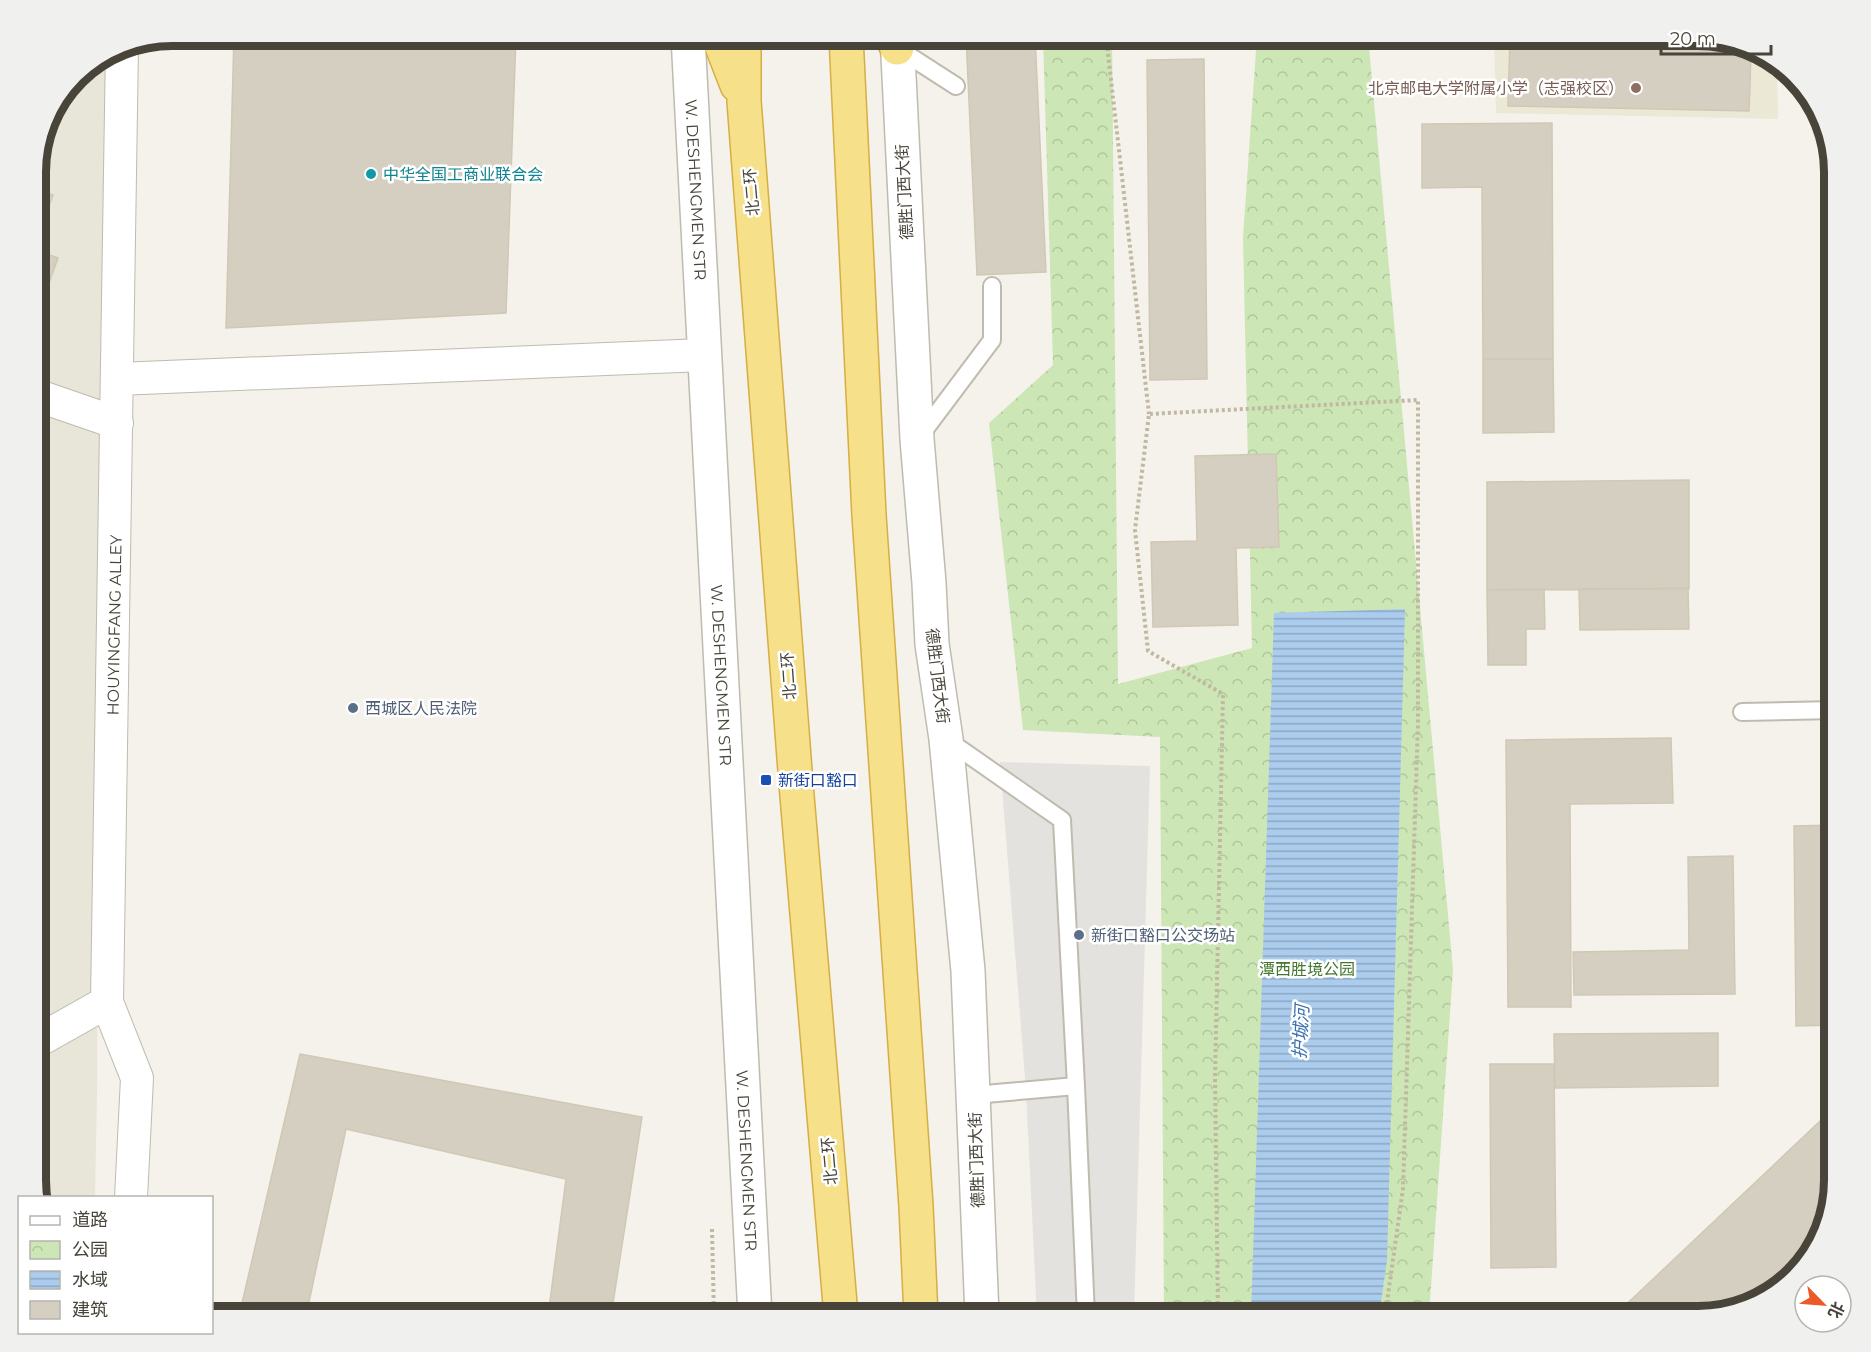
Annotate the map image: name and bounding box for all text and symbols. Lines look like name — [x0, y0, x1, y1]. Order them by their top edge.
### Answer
scale bar — [1661, 18, 1770, 56]
text: 20 m — [1670, 28, 1716, 50]
place label: 北京邮电大学附属小学（志强校区） — [1368, 79, 1624, 98]
marker: 北京邮电大学附属小学（志强校区） — [1629, 81, 1643, 95]
street label: W. DESHENGMEN STR — [681, 99, 710, 281]
street label: 德胜门西大街 — [892, 144, 916, 240]
place label: 中华全国工商业联合会 — [383, 165, 543, 184]
marker: 中华全国工商业联合会 — [364, 167, 378, 181]
street label: 北二环 — [740, 167, 763, 217]
street label: HOUYINGFANG ALLEY — [103, 534, 126, 716]
street label: W. DESHENGMEN STR — [707, 584, 735, 766]
street label: 德胜门西大街 — [922, 627, 953, 725]
street label: 北二环 — [777, 651, 800, 701]
place label: 西城区人民法院 — [365, 699, 477, 718]
marker: 西城区人民法院 — [346, 701, 360, 715]
place label: 新街口豁口 — [778, 771, 858, 790]
marker: 新街口豁口 — [759, 773, 773, 787]
place label: 新街口豁口公交场站 — [1091, 926, 1235, 945]
marker: 新街口豁口公交场站 — [1072, 928, 1086, 942]
park label: 潭西胜境公园 — [1259, 960, 1355, 979]
water label: 护城河 — [1289, 1001, 1314, 1060]
street label: W. DESHENGMEN STR — [732, 1069, 761, 1252]
street label: 德胜门西大街 — [965, 1112, 988, 1208]
street label: 北二环 — [818, 1136, 841, 1186]
legend — [18, 1196, 213, 1334]
text: 道路 — [72, 1209, 108, 1231]
text: 公园 — [72, 1239, 108, 1261]
text: 水域 — [72, 1269, 108, 1291]
north arrow — [1793, 1274, 1853, 1334]
text: 建筑 — [72, 1299, 108, 1321]
text: 北 — [1824, 1299, 1848, 1321]

